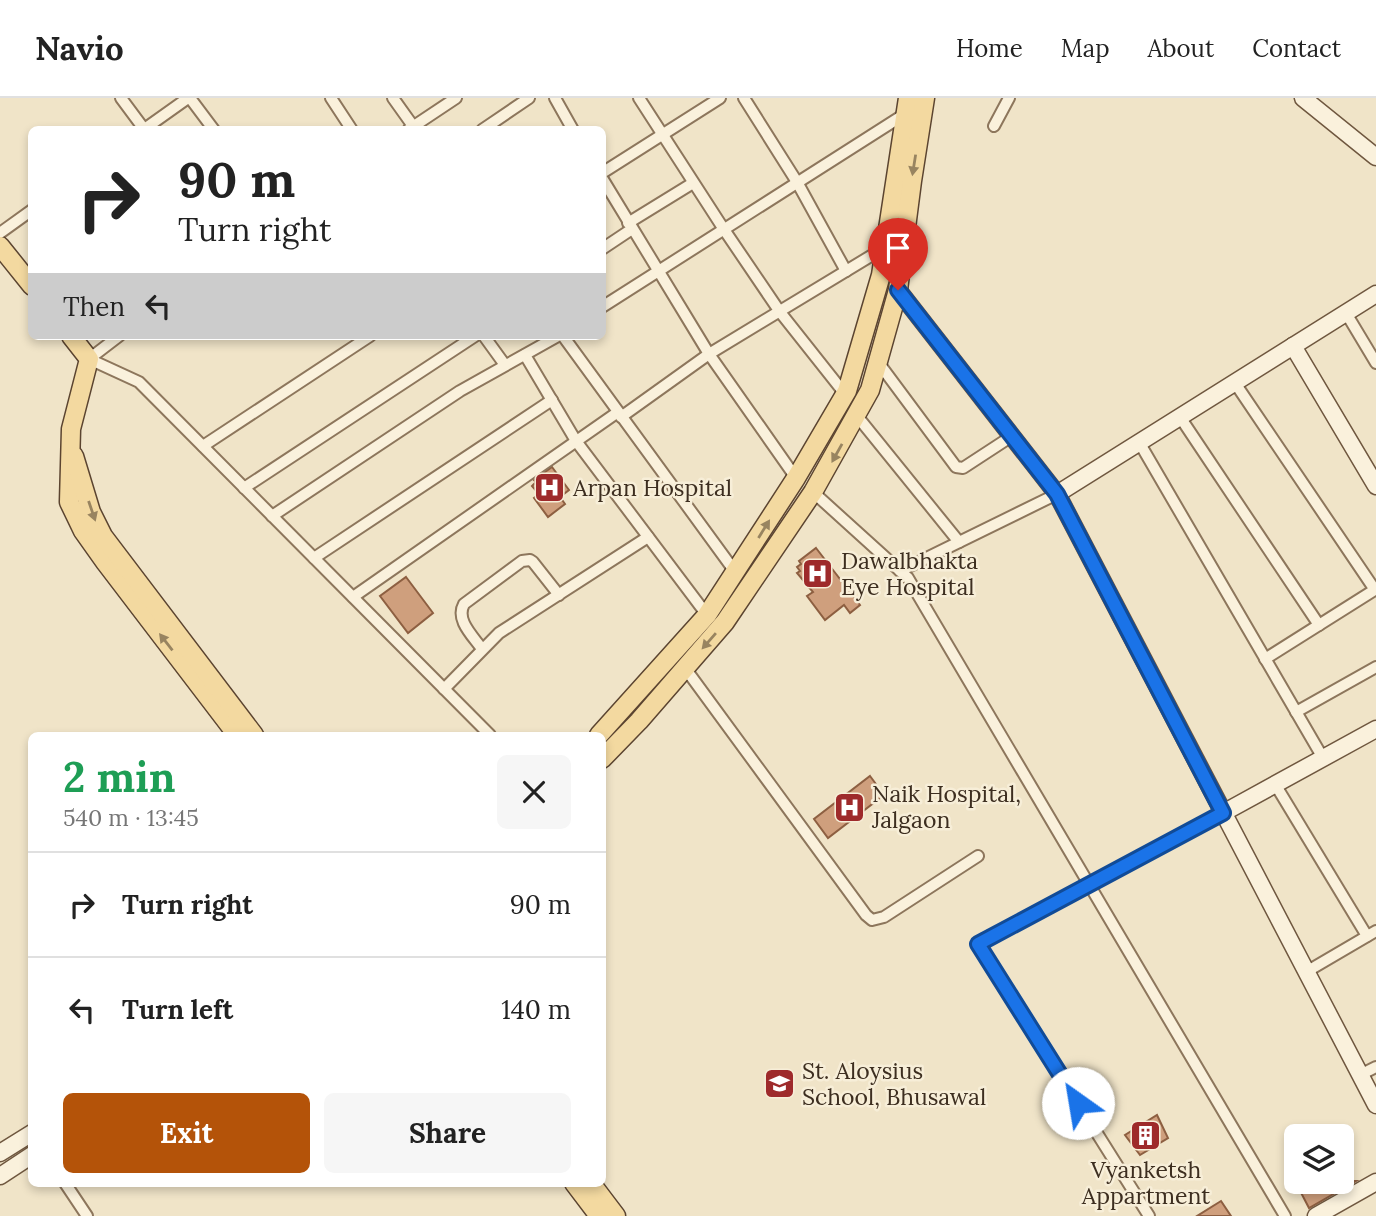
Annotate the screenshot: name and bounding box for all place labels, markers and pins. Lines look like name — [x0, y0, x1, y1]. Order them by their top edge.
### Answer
pin — [868, 218, 928, 290]
hospital icon: Arpan Hospital — [533, 471, 567, 505]
place label: Arpan Hospital — [572, 473, 732, 502]
place label: Dawalbhakta Eye Hospital — [841, 546, 978, 601]
hospital icon: Dawalbhakta Eye Hospital — [801, 557, 835, 591]
place label: Naik Hospital, Jalgaon — [871, 779, 1021, 834]
hospital icon: Naik Hospital, Jalgaon — [832, 790, 866, 824]
place label: St. Aloysius School, Bhusawal — [802, 1056, 986, 1111]
school or university icon: St. Aloysius School, Bhusawal — [762, 1067, 796, 1101]
building icon: Vyanketsh Appartment — [1129, 1119, 1163, 1153]
place label: Vyanketsh Appartment — [1081, 1155, 1210, 1210]

